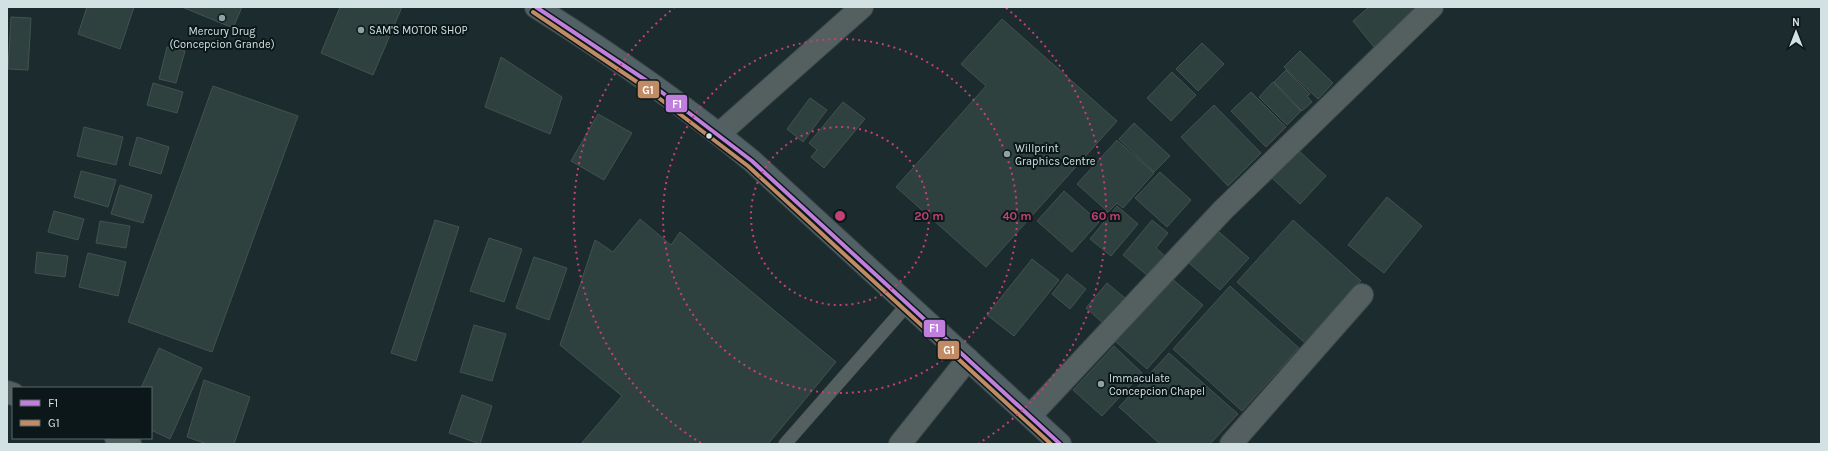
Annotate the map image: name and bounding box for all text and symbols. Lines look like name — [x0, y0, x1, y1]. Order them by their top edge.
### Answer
north arrow — [1776, 12, 1816, 52]
marker: Mercury Drug (Concepcion Grande) — [217, 13, 227, 23]
text: N — [1792, 16, 1800, 29]
place label: SAM'S MOTOR SHOP — [369, 24, 468, 37]
place label: Mercury Drug (Concepcion Grande) — [169, 25, 275, 51]
marker: SAM'S MOTOR SHOP — [356, 25, 366, 35]
line badge: G1 — [637, 80, 660, 99]
text: G1 — [642, 84, 654, 97]
line badge: F1 — [665, 94, 688, 113]
text: F1 — [672, 98, 682, 111]
unlabelled marker — [704, 131, 714, 141]
place label: Willprint Graphics Centre — [1015, 142, 1096, 168]
marker: Willprint Graphics Centre — [1002, 149, 1012, 159]
centre of rings — [833, 209, 847, 223]
text: 20 m — [914, 209, 944, 223]
text: 40 m — [1002, 209, 1032, 223]
text: 60 m — [1091, 209, 1121, 223]
line badge: F1 — [923, 319, 946, 338]
text: F1 — [929, 322, 939, 335]
line badge: G1 — [937, 340, 960, 360]
text: G1 — [943, 344, 955, 357]
place label: Immaculate Concepcion Chapel — [1109, 372, 1205, 398]
marker: Immaculate Concepcion Chapel — [1096, 379, 1106, 389]
legend — [12, 387, 152, 439]
text: F1 — [48, 396, 58, 410]
text: G1 — [48, 416, 60, 430]

